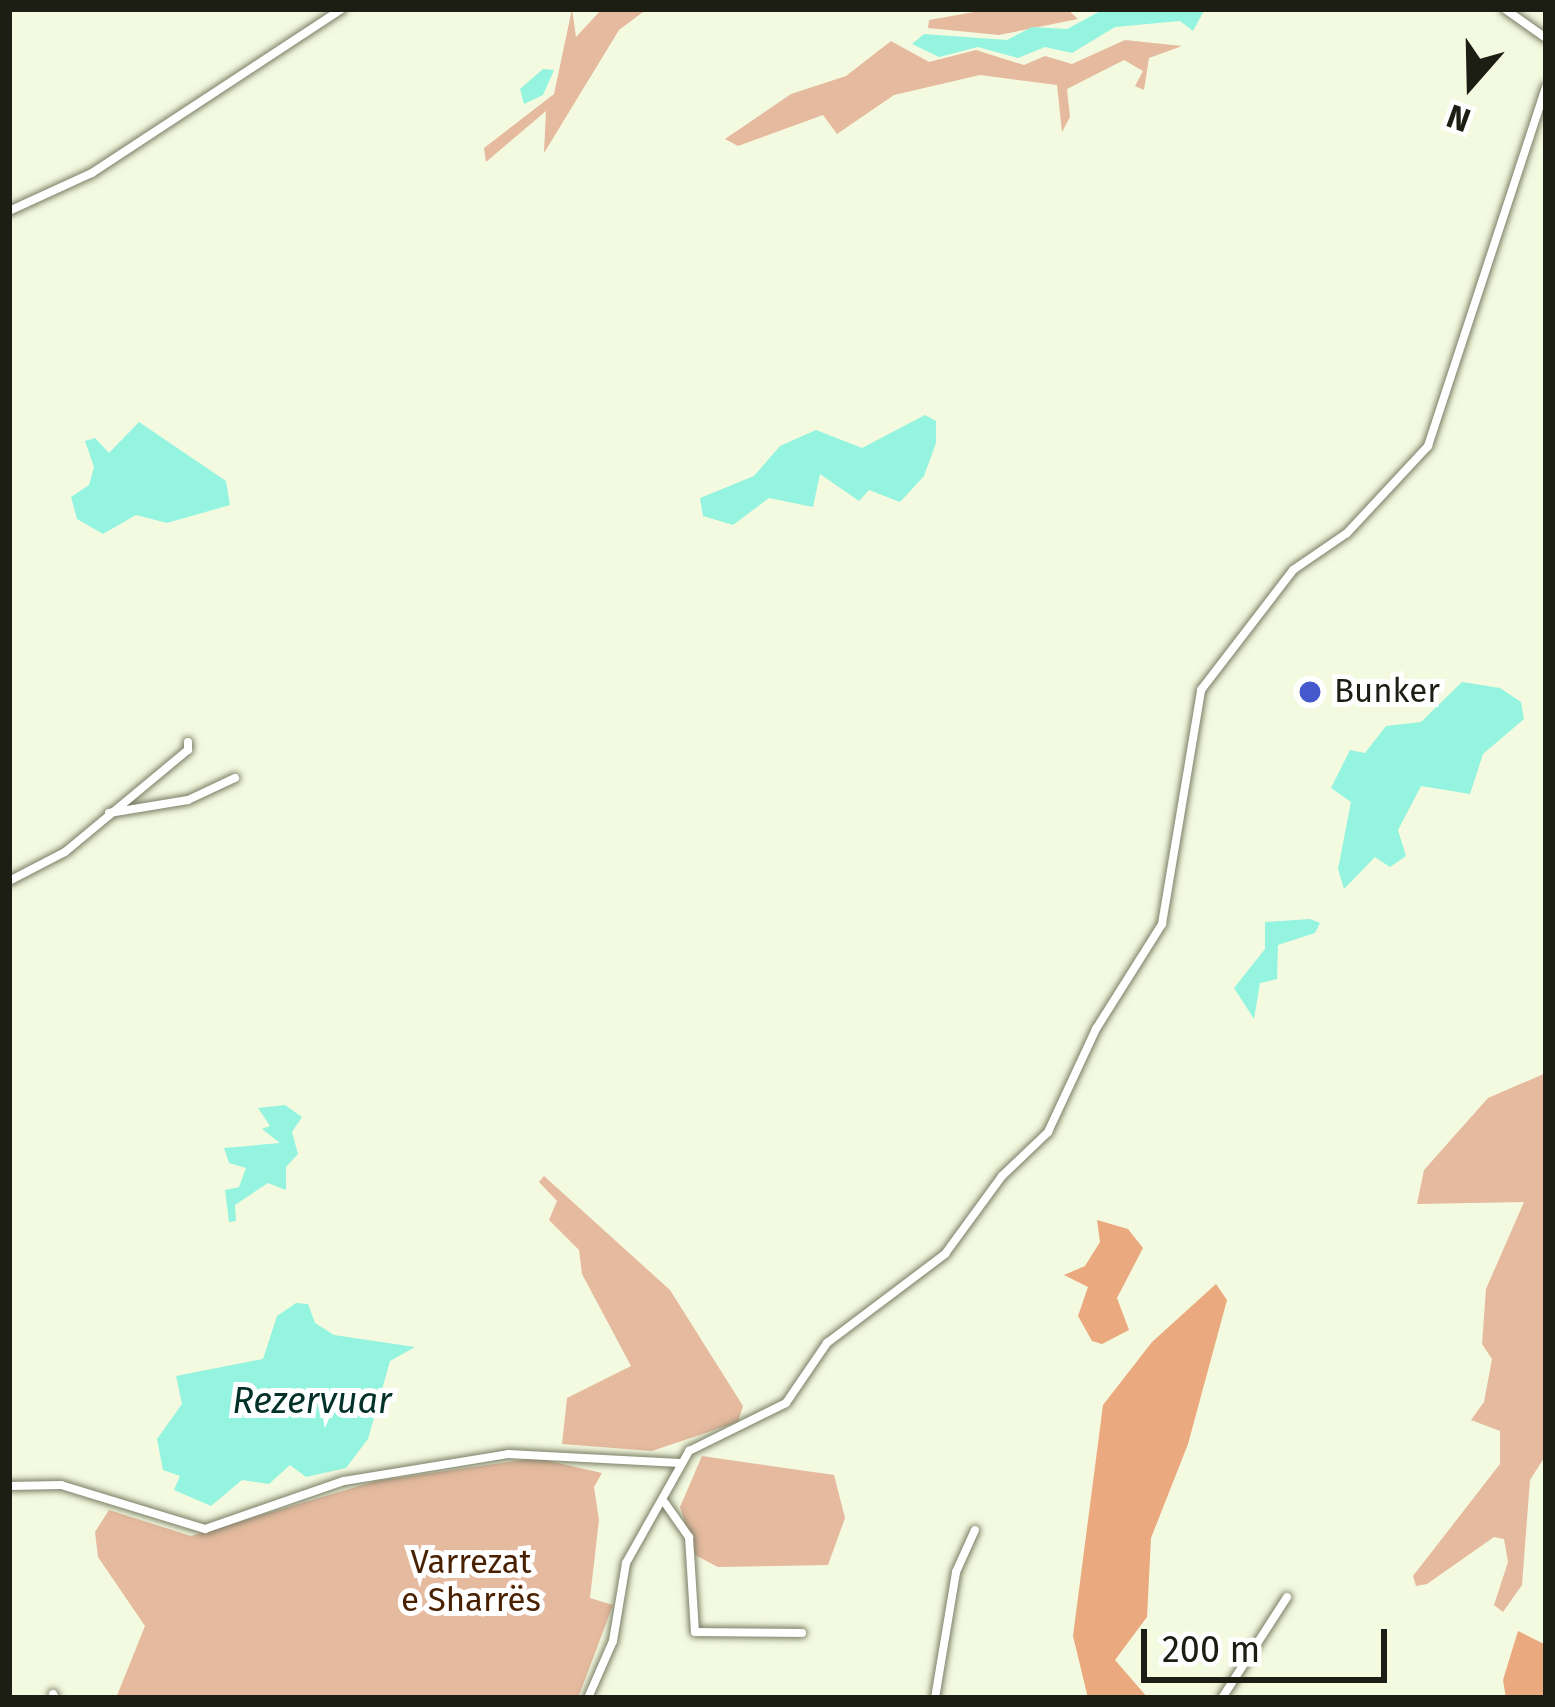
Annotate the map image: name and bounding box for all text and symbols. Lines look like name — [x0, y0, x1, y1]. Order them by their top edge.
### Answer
north arrow — [1411, 24, 1531, 144]
text: N — [1442, 95, 1476, 140]
place label: Bunker — [1334, 672, 1440, 712]
marker: Bunker — [1297, 679, 1323, 705]
water label: Rezervuar — [232, 1380, 392, 1424]
park label: Varrezat e Sharrës — [401, 1543, 541, 1621]
scale bar — [1147, 1605, 1393, 1679]
text: 200 m — [1162, 1628, 1260, 1672]

